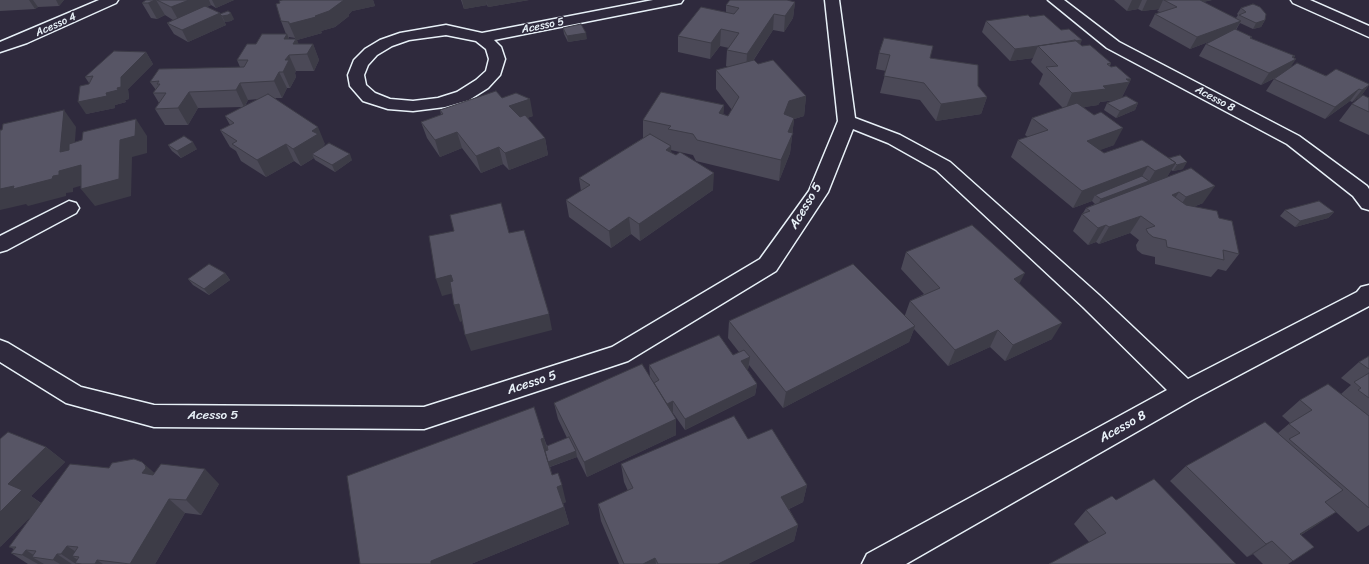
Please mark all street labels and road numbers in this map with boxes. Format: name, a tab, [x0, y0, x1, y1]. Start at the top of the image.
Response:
street label: Acesso 4	[34, 10, 78, 40]
street label: Acesso 5	[521, 15, 565, 37]
street label: Acesso 8	[1193, 83, 1237, 115]
street label: Acesso 5	[786, 180, 826, 232]
street label: Acesso 5	[505, 368, 559, 398]
street label: Acesso 5	[188, 408, 238, 424]
street label: Acesso 8	[1097, 408, 1149, 446]

